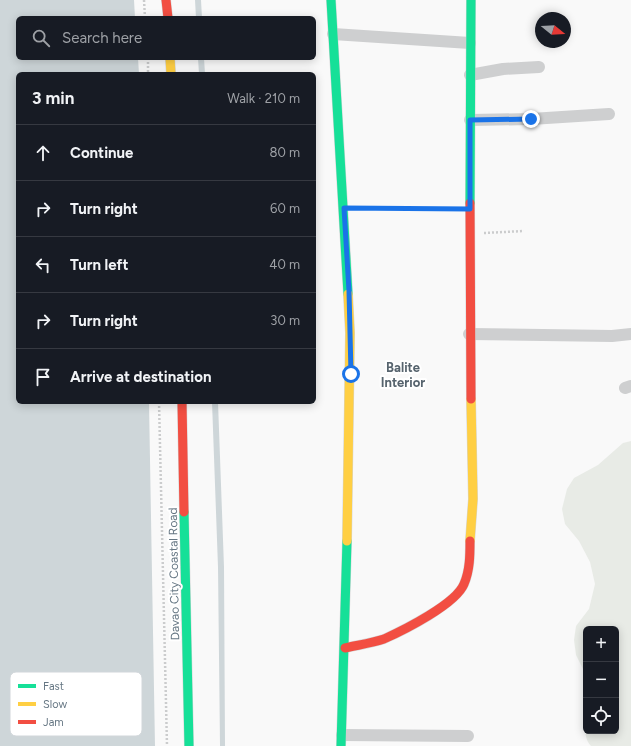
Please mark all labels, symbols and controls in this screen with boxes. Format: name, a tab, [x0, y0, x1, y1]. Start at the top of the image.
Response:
north arrow	[535, 12, 571, 48]
search box	[16, 16, 316, 60]
icon: search	[30, 27, 52, 49]
text: Search here	[62, 29, 142, 47]
text: 3 min	[32, 88, 74, 108]
text: Walk · 210 m	[227, 91, 300, 106]
route end	[522, 110, 540, 128]
icon: ahead	[32, 142, 54, 164]
text: Continue	[70, 144, 133, 162]
text: 80 m	[269, 145, 300, 160]
icon: right	[32, 198, 54, 220]
text: Turn right	[70, 200, 138, 218]
text: 60 m	[270, 201, 300, 216]
icon: left	[32, 254, 54, 276]
text: Turn left	[70, 256, 128, 274]
text: 40 m	[269, 257, 300, 272]
icon: right	[32, 310, 54, 332]
text: Turn right	[70, 312, 138, 330]
text: 30 m	[270, 313, 300, 328]
district label: Balite Interior	[381, 360, 425, 390]
route start	[342, 365, 360, 383]
icon: arrive	[32, 366, 54, 388]
text: Arrive at destination	[70, 368, 211, 386]
street label: Davao City Coastal Road	[166, 507, 182, 641]
map controls	[583, 626, 619, 734]
button: +	[583, 626, 619, 662]
button: −	[583, 662, 619, 698]
legend	[10, 672, 142, 736]
text: Fast	[43, 680, 64, 693]
text: Slow	[43, 698, 67, 711]
button: locate	[583, 698, 619, 734]
text: Jam	[43, 716, 64, 729]

